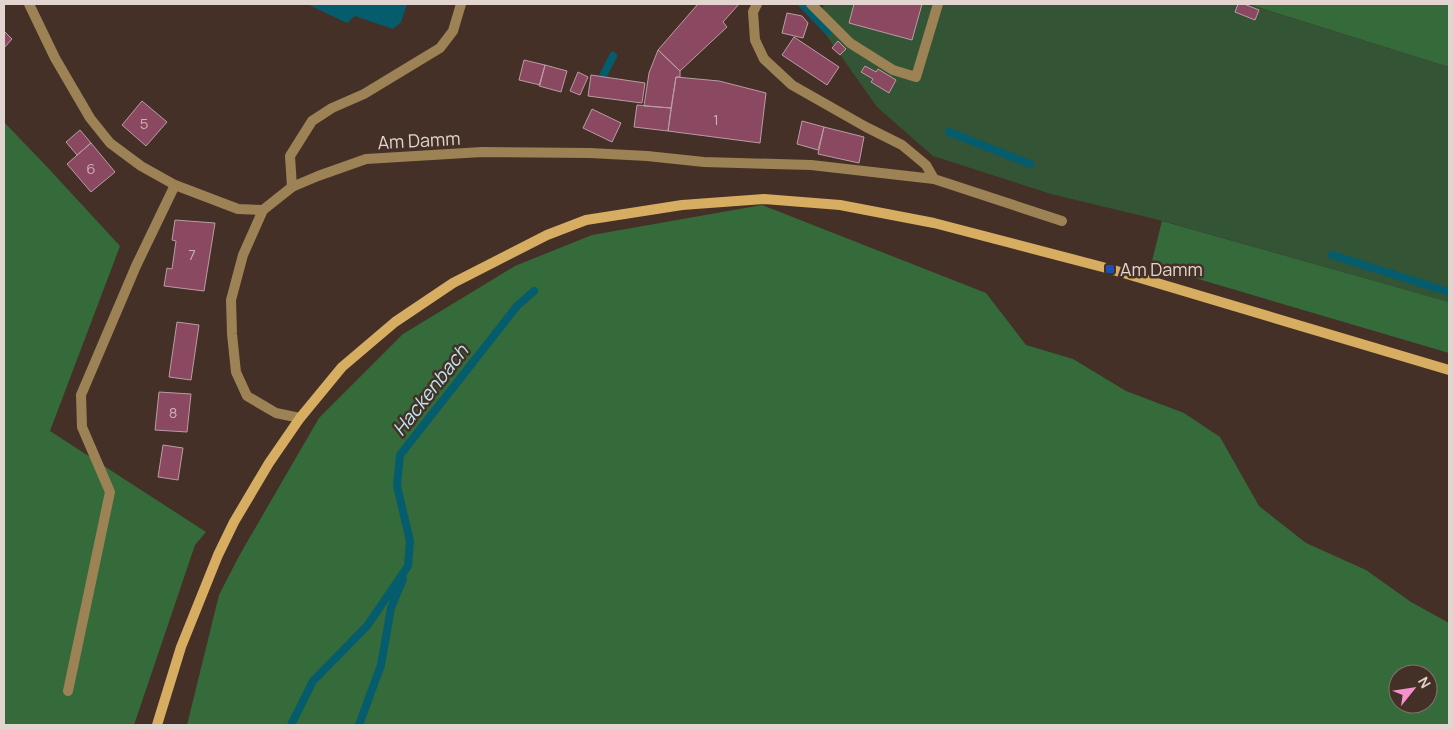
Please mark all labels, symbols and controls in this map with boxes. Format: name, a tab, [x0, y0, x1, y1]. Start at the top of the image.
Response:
house number: 1	[713, 109, 719, 130]
house number: 5	[140, 113, 148, 134]
street label: Am Damm	[377, 126, 461, 154]
house number: 6	[86, 158, 96, 179]
house number: 7	[188, 244, 196, 265]
place label: Am Damm	[1120, 257, 1203, 281]
marker: Am Damm	[1104, 263, 1116, 275]
water label: Hackenbach	[386, 338, 474, 441]
house number: 8	[169, 402, 177, 423]
north arrow	[1388, 664, 1438, 714]
text: N	[1414, 673, 1435, 691]

